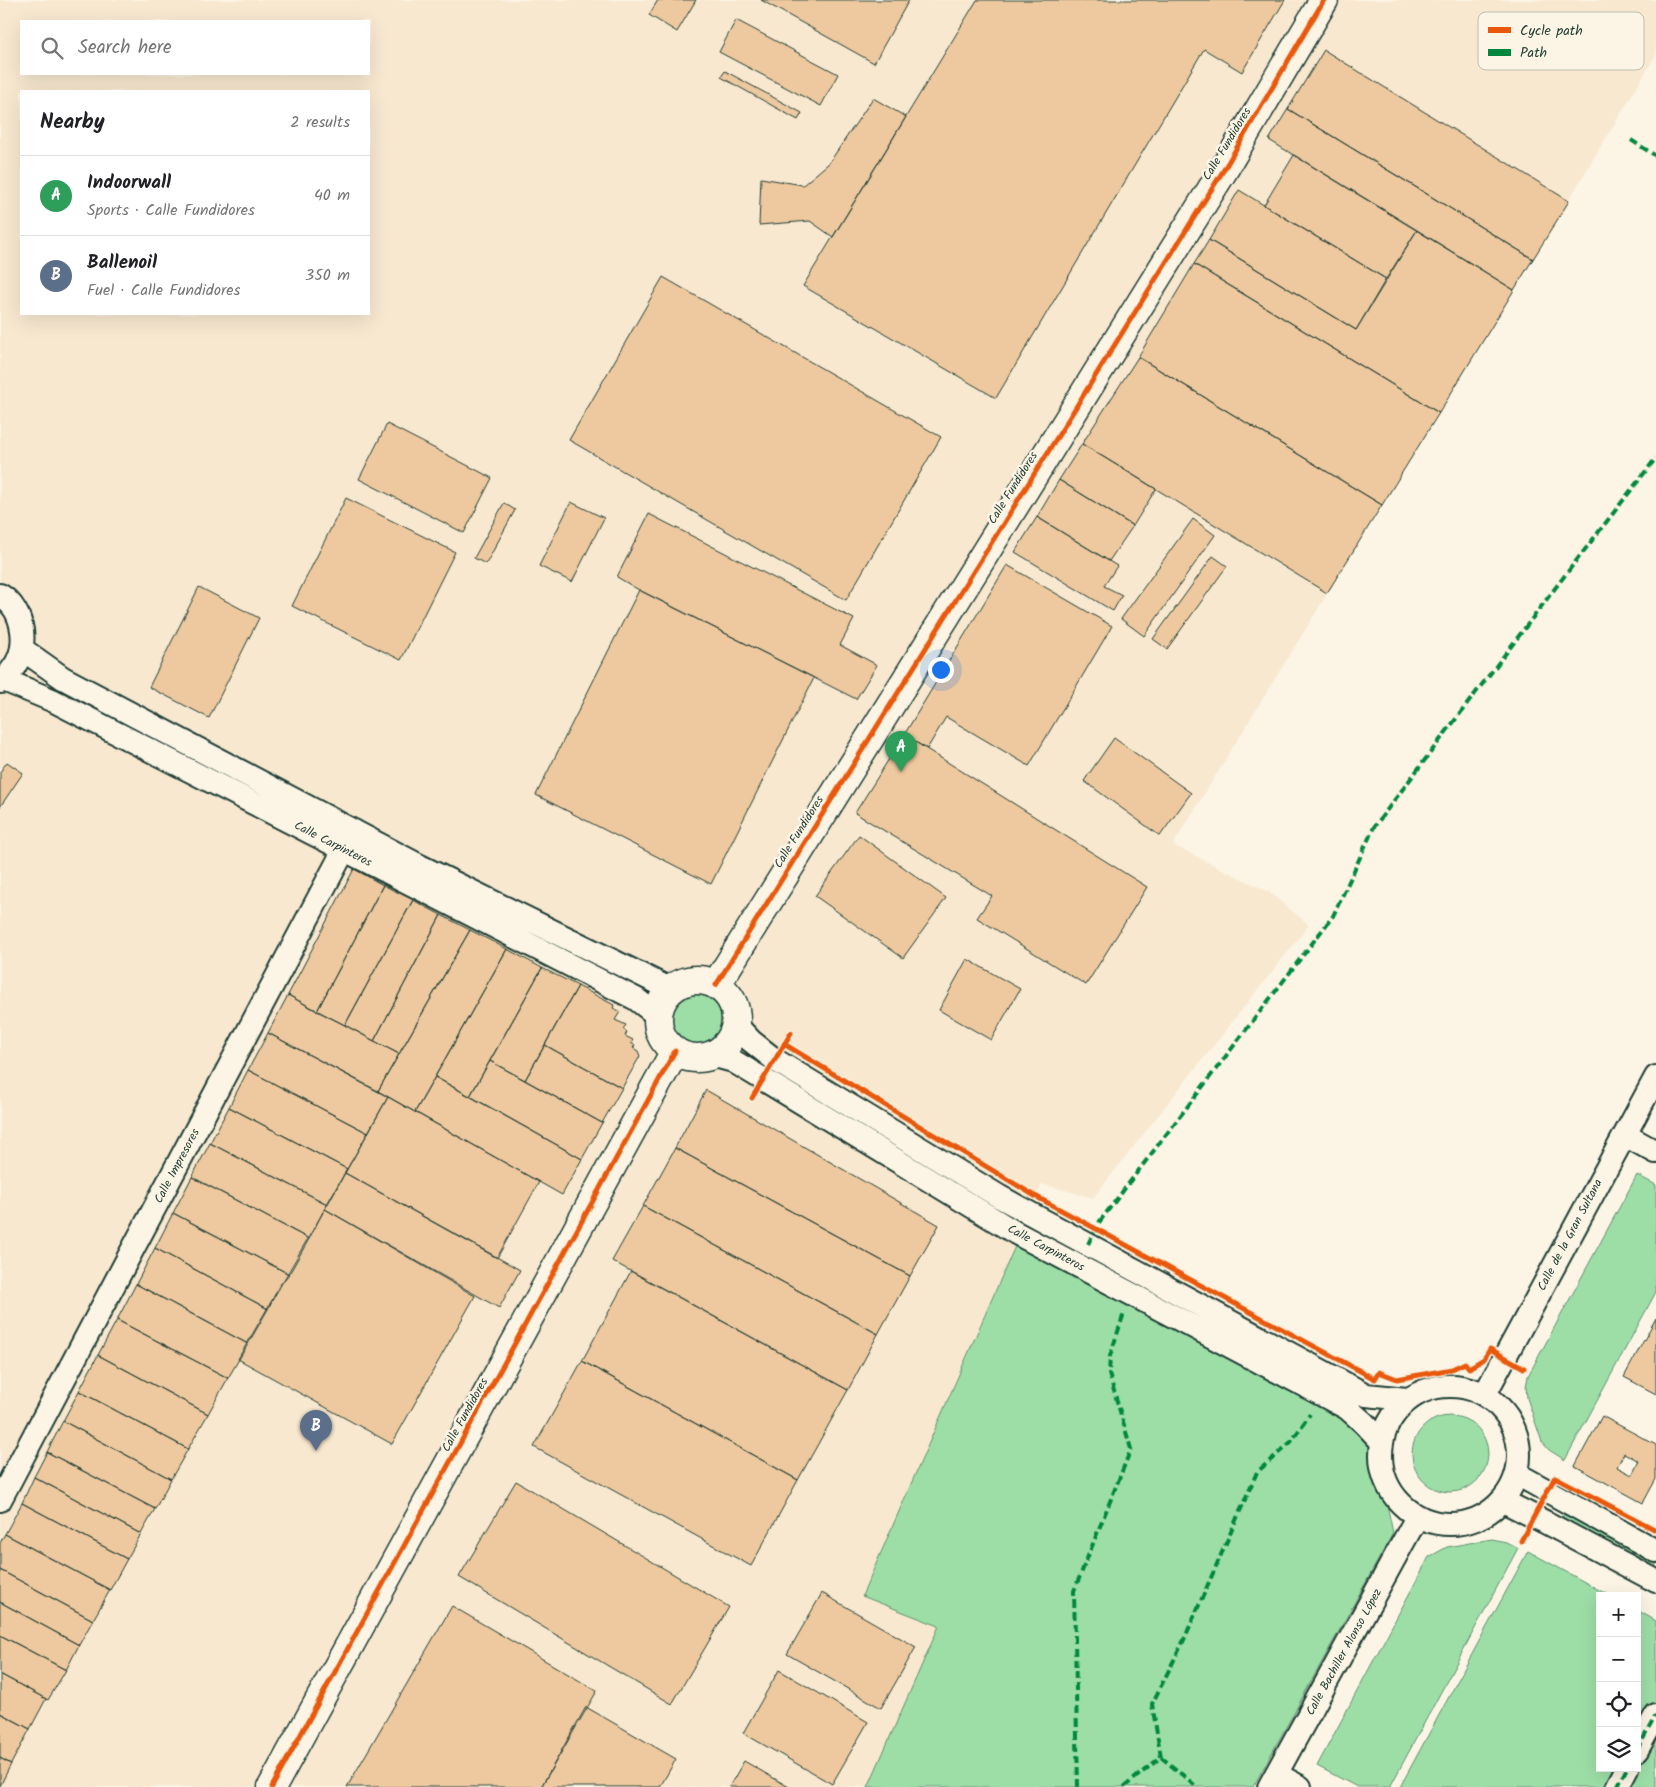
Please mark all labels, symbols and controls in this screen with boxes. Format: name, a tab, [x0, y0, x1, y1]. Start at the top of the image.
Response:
legend	[1478, 12, 1644, 70]
search box	[20, 20, 370, 75]
text: Cycle path	[1520, 20, 1583, 42]
text: Search here	[78, 33, 172, 63]
icon: search	[38, 34, 66, 62]
text: Path	[1520, 42, 1547, 64]
street label: Calle Fundidores	[1198, 104, 1256, 184]
text: Nearby	[40, 106, 105, 139]
text: 2 results	[290, 110, 350, 135]
text: Indoorwall	[87, 168, 171, 198]
text: A	[51, 183, 61, 208]
text: 40 m	[314, 183, 350, 208]
text: Sports · Calle Fundidores	[87, 198, 255, 223]
text: Ballenoil	[87, 248, 157, 278]
text: B	[51, 263, 61, 288]
text: 350 m	[305, 263, 350, 288]
text: Fuel · Calle Fundidores	[87, 278, 240, 303]
street label: Calle Fundidores	[983, 448, 1043, 528]
your location	[928, 657, 954, 683]
pin: A	[885, 731, 917, 772]
street label: Calle Fundidores	[769, 792, 829, 872]
street label: Calle Carpinteros	[291, 816, 375, 872]
street label: Calle Impresores	[149, 1125, 205, 1207]
street label: Calle de la Gran Sultana	[1533, 1175, 1608, 1294]
street label: Calle Carpinteros	[1004, 1220, 1088, 1276]
street label: Calle Fundidores	[437, 1374, 493, 1456]
pin: B	[300, 1410, 332, 1451]
street label: Calle Bachiller Alonso López	[1301, 1585, 1387, 1719]
map controls	[1596, 1592, 1641, 1772]
button: +	[1596, 1592, 1641, 1637]
button: −	[1596, 1637, 1641, 1682]
button: locate	[1596, 1682, 1641, 1727]
button: layers	[1596, 1727, 1641, 1772]

